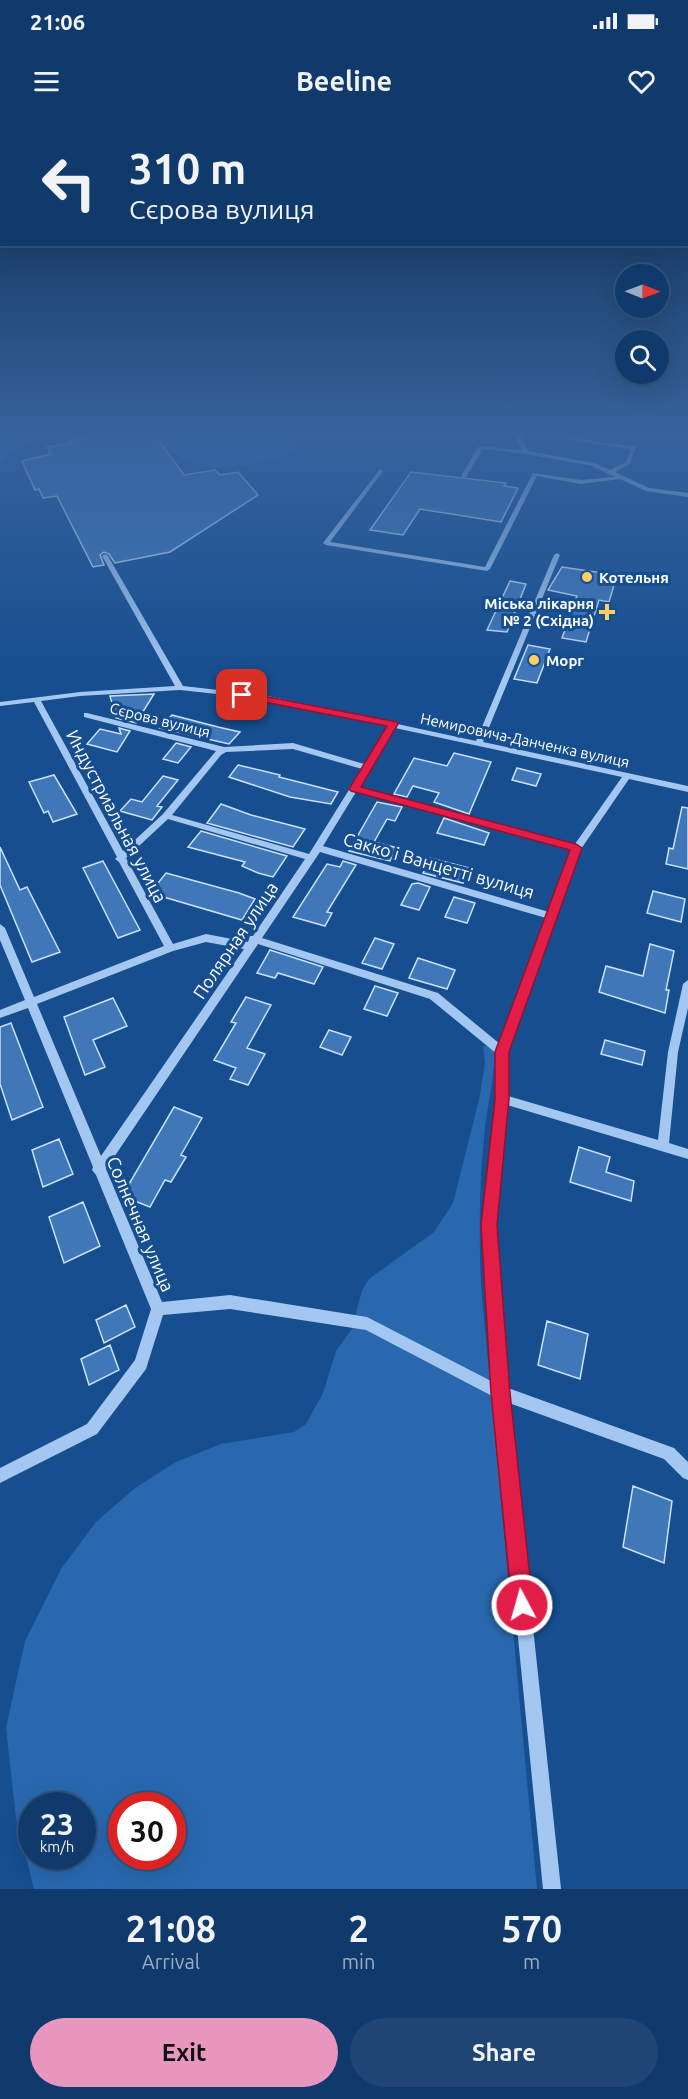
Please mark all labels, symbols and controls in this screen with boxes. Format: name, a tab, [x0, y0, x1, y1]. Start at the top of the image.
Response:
text: 21:06	[30, 9, 85, 34]
icon: menu	[30, 65, 63, 98]
icon: heart	[625, 65, 658, 98]
text: Beeline	[296, 66, 392, 96]
icon: left	[30, 144, 108, 222]
text: 310 m	[129, 145, 246, 192]
text: Сєрова вулиця	[129, 194, 315, 224]
north arrow	[615, 264, 669, 318]
map controls	[615, 264, 669, 384]
button: search	[615, 330, 669, 384]
place label: Котельня	[599, 569, 669, 586]
marker: Котельня	[580, 570, 594, 584]
place label: Міська лікарня № 2 (Східна)	[484, 595, 594, 629]
marker: Міська лікарня № 2 (Східна)	[598, 603, 616, 621]
place label: Морг	[546, 652, 584, 669]
marker: Морг	[527, 653, 541, 667]
pin	[216, 669, 267, 720]
icon: arrive	[225, 678, 258, 711]
street label: Сєрова вулиця	[108, 699, 212, 741]
street label: Немировича-Данченка вулиця	[419, 710, 631, 770]
street label: Индустриальная улица	[63, 726, 171, 906]
street label: Сакко і Ванцетті вулиця	[341, 828, 537, 902]
street label: Полярная улица	[189, 878, 281, 1002]
street label: Солнечная улица	[104, 1153, 178, 1295]
position arrow	[490, 1573, 554, 1637]
speed limit sign: 30	[108, 1792, 186, 1870]
text: 23	[40, 1807, 74, 1841]
text: km/h	[40, 1838, 74, 1855]
text: 21:08	[126, 1908, 216, 1949]
text: 2	[348, 1908, 369, 1949]
text: 570	[501, 1908, 562, 1949]
text: Arrival	[142, 1950, 200, 1973]
text: min	[342, 1950, 375, 1973]
text: m	[523, 1950, 540, 1973]
button: Exit	[30, 2018, 338, 2087]
button: Share	[350, 2018, 658, 2087]

